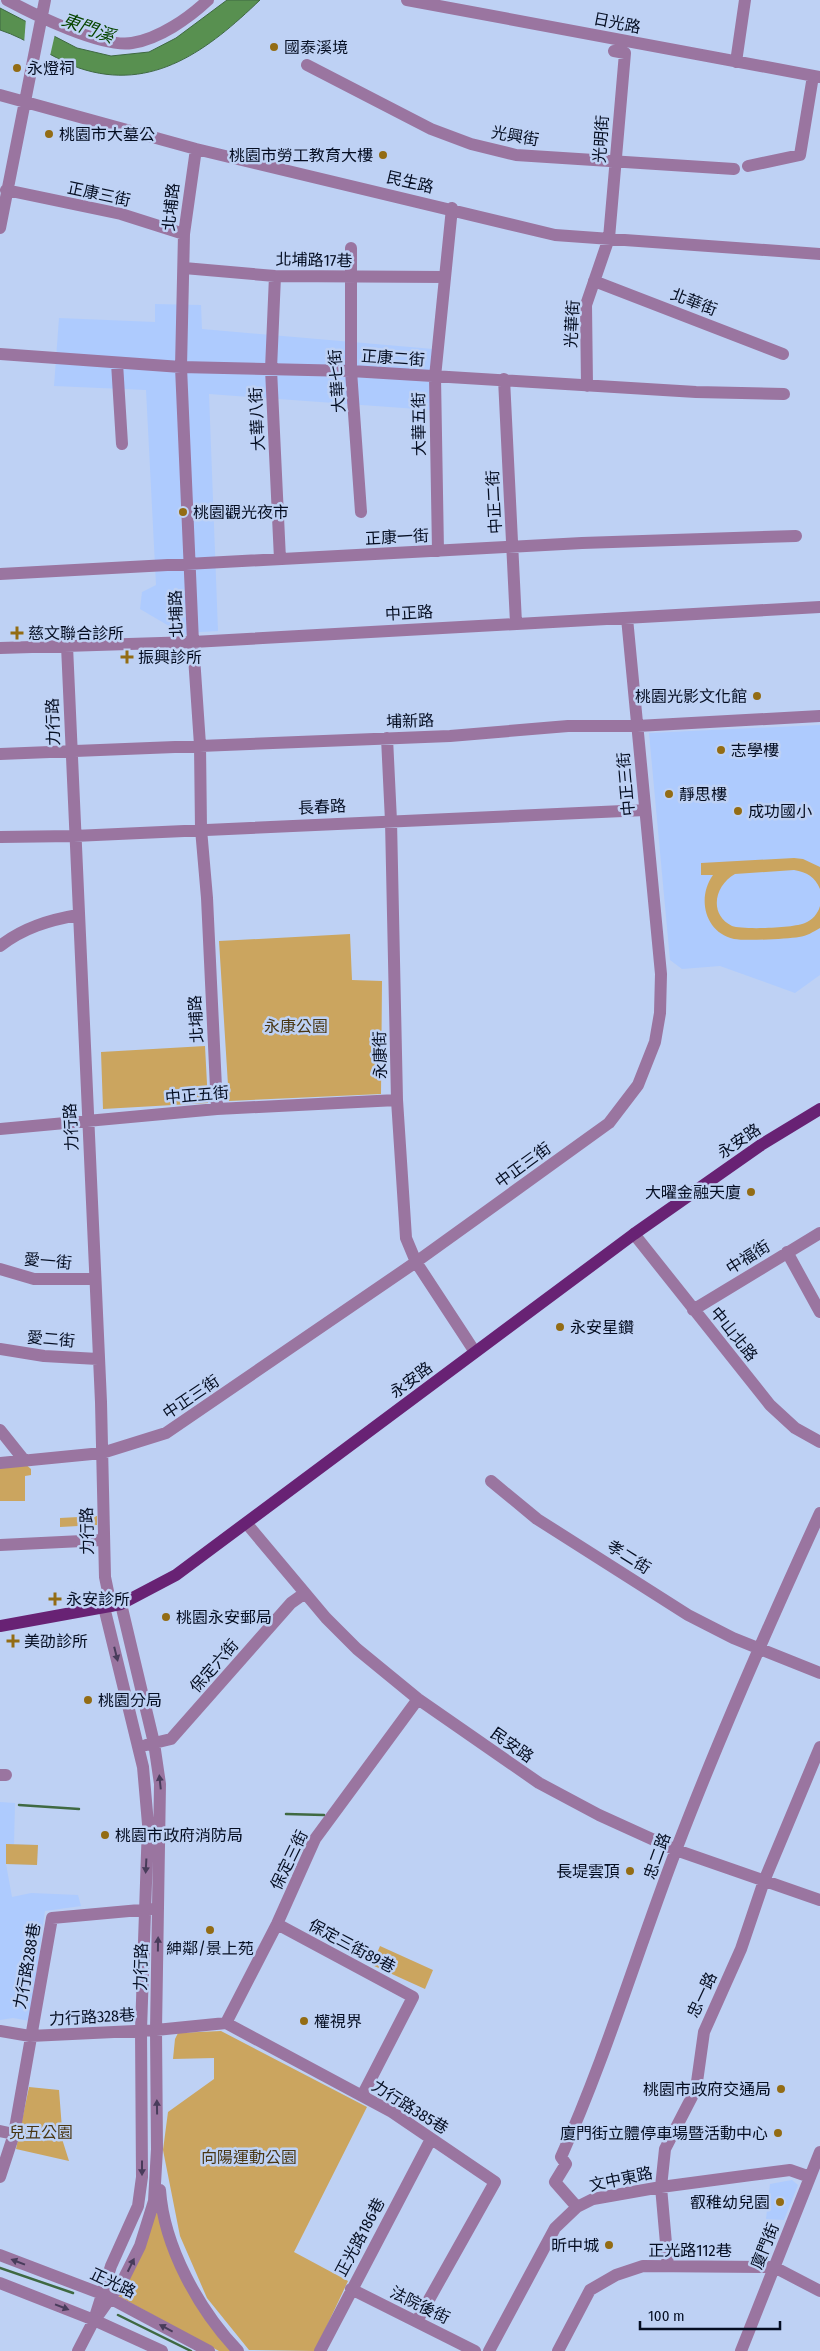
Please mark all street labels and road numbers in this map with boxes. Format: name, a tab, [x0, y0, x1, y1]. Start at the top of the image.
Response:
street label: 日光路	[592, 9, 642, 37]
street label: 光明街	[590, 114, 612, 164]
street label: 光興街	[490, 122, 540, 150]
street label: 民生路	[384, 167, 436, 197]
street label: 正康三街	[66, 178, 132, 210]
street label: 北埔路	[159, 182, 183, 232]
street label: 北埔路17巷	[275, 250, 353, 270]
street label: 北華街	[668, 285, 720, 319]
street label: 光華街	[561, 300, 583, 348]
street label: 正康二街	[360, 346, 426, 370]
street label: 大華七街	[325, 348, 349, 414]
street label: 大華八街	[246, 387, 268, 451]
street label: 大華五街	[409, 392, 429, 456]
street label: 中正二街	[483, 470, 505, 534]
street label: 正康一街	[365, 526, 429, 548]
street label: 北埔路	[166, 590, 186, 638]
street label: 中正路	[385, 602, 433, 624]
street label: 力行路	[43, 698, 63, 746]
street label: 埔新路	[386, 711, 434, 731]
street label: 中正三街	[614, 751, 638, 817]
street label: 長春路	[298, 796, 346, 818]
street label: 北埔路	[185, 995, 207, 1043]
street label: 永康街	[370, 1031, 390, 1079]
street label: 中正五街	[164, 1083, 230, 1107]
street label: 力行路	[60, 1103, 82, 1151]
street label: 永安路	[714, 1120, 764, 1162]
street label: 中正三街	[492, 1139, 554, 1191]
street label: 中福街	[723, 1236, 773, 1278]
street label: 愛一街	[23, 1249, 73, 1273]
street label: 中山北路	[706, 1303, 762, 1365]
street label: 愛二街	[26, 1327, 76, 1351]
street label: 永安路	[386, 1358, 436, 1402]
street label: 中正三街	[159, 1371, 223, 1423]
street label: 力行路	[77, 1507, 97, 1555]
street label: 孝二街	[604, 1536, 654, 1578]
street label: 保定六街	[186, 1636, 242, 1696]
street label: 民安路	[487, 1723, 537, 1767]
street label: 保定三街	[266, 1827, 312, 1893]
street label: 忠二路	[640, 1830, 674, 1882]
street label: 保定三街89巷	[305, 1915, 399, 1977]
street label: 力行路288巷	[10, 1921, 44, 2011]
street label: 力行路	[131, 1943, 151, 1991]
street label: 忠一路	[683, 1969, 721, 2021]
street label: 力行路328巷	[48, 2005, 136, 2029]
street label: 力行路385巷	[368, 2076, 452, 2138]
street label: 文中東路	[588, 2163, 654, 2195]
street label: 正光路186巷	[331, 2194, 389, 2280]
street label: 廈門街	[747, 2220, 783, 2272]
street label: 正光路112巷	[648, 2241, 732, 2260]
street label: 正光路	[87, 2264, 139, 2302]
street label: 法院後街	[387, 2282, 453, 2328]

